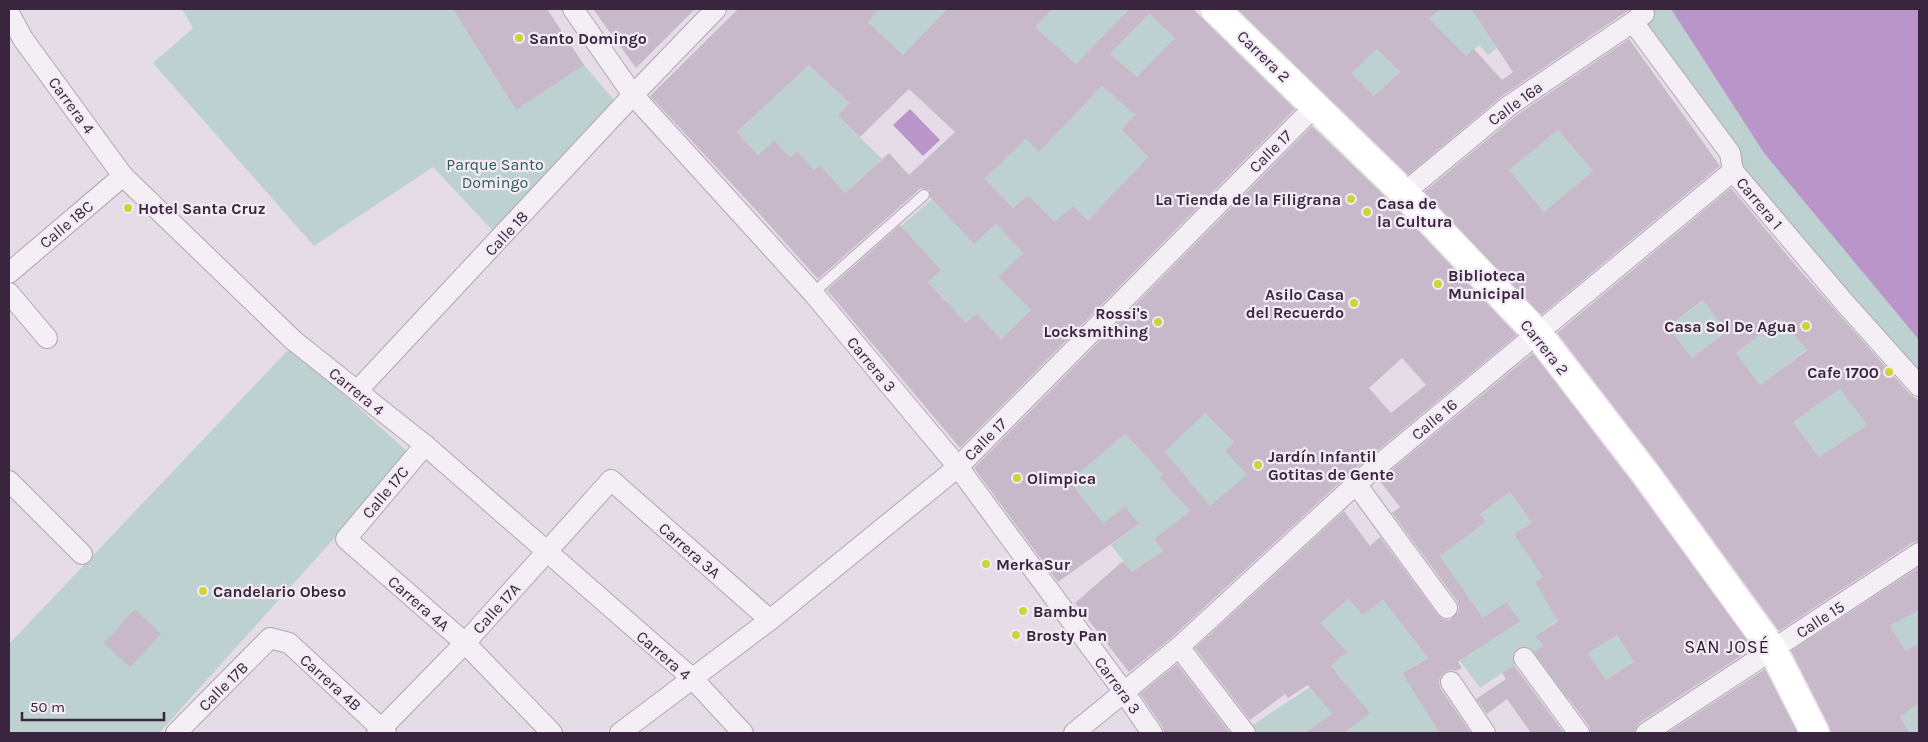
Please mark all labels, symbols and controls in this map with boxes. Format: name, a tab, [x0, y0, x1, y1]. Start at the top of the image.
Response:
street label: Carrera 2	[1233, 27, 1294, 86]
place label: Santo Domingo	[529, 29, 647, 48]
marker: Santo Domingo	[513, 32, 525, 44]
street label: Carrera 4	[45, 73, 99, 138]
street label: Calle 16a	[1484, 77, 1546, 130]
street label: Calle 17	[1245, 126, 1296, 177]
park label: Parque Santo Domingo	[446, 155, 544, 192]
street label: Carrera 1	[1732, 173, 1787, 233]
place label: La Tienda de la Filigrana	[1155, 190, 1341, 209]
marker: La Tienda de la Filigrana	[1345, 193, 1357, 205]
place label: Casa de la Cultura	[1377, 194, 1452, 231]
street label: Calle 18C	[35, 196, 97, 252]
place label: Hotel Santa Cruz	[138, 199, 266, 218]
marker: Hotel Santa Cruz	[122, 202, 134, 214]
marker: Casa de la Cultura	[1361, 206, 1373, 218]
street label: Calle 18	[481, 207, 532, 260]
place label: Biblioteca Municipal	[1448, 266, 1525, 303]
marker: Biblioteca Municipal	[1432, 278, 1444, 290]
place label: Asilo Casa del Recuerdo	[1246, 285, 1344, 322]
marker: Asilo Casa del Recuerdo	[1348, 297, 1360, 309]
place label: Rossi's Locksmithing	[1043, 304, 1148, 341]
marker: Rossi's Locksmithing	[1152, 316, 1164, 328]
street label: Carrera 2	[1516, 316, 1573, 379]
place label: Casa Sol De Agua	[1664, 317, 1796, 336]
marker: Casa Sol De Agua	[1800, 320, 1812, 332]
street label: Carrera 3	[843, 333, 900, 396]
street label: Carrera 4	[325, 363, 388, 419]
place label: Cafe 1700	[1807, 363, 1879, 382]
marker: Cafe 1700	[1883, 366, 1895, 378]
street label: Calle 16	[1408, 395, 1461, 444]
street label: Calle 17	[960, 414, 1011, 465]
place label: Jardín Infantil Gotitas de Gente	[1268, 447, 1394, 484]
marker: Jardín Infantil Gotitas de Gente	[1252, 459, 1264, 471]
street label: Calle 17C	[358, 462, 413, 522]
place label: Olimpica	[1027, 469, 1096, 488]
marker: Olimpica	[1011, 472, 1023, 484]
street label: Carrera 3A	[655, 518, 724, 582]
place label: MerkaSur	[996, 555, 1071, 574]
marker: MerkaSur	[980, 558, 992, 570]
street label: Carrera 4A	[384, 572, 453, 635]
street label: Calle 17A	[469, 579, 524, 638]
place label: Candelario Obeso	[213, 582, 346, 601]
marker: Candelario Obeso	[197, 585, 209, 597]
street label: Calle 15	[1792, 597, 1848, 642]
place label: Bambu	[1033, 602, 1088, 621]
marker: Bambu	[1017, 605, 1029, 617]
place label: Brosty Pan	[1026, 626, 1107, 645]
street label: Carrera 4	[633, 627, 695, 684]
marker: Brosty Pan	[1010, 629, 1022, 641]
district label: SAN JOSÉ	[1684, 635, 1770, 658]
street label: Carrera 4B	[296, 650, 365, 715]
street label: Carrera 3	[1090, 653, 1145, 718]
street label: Calle 17B	[195, 658, 252, 715]
scale bar	[22, 690, 165, 722]
text: 50 m	[30, 698, 65, 716]

